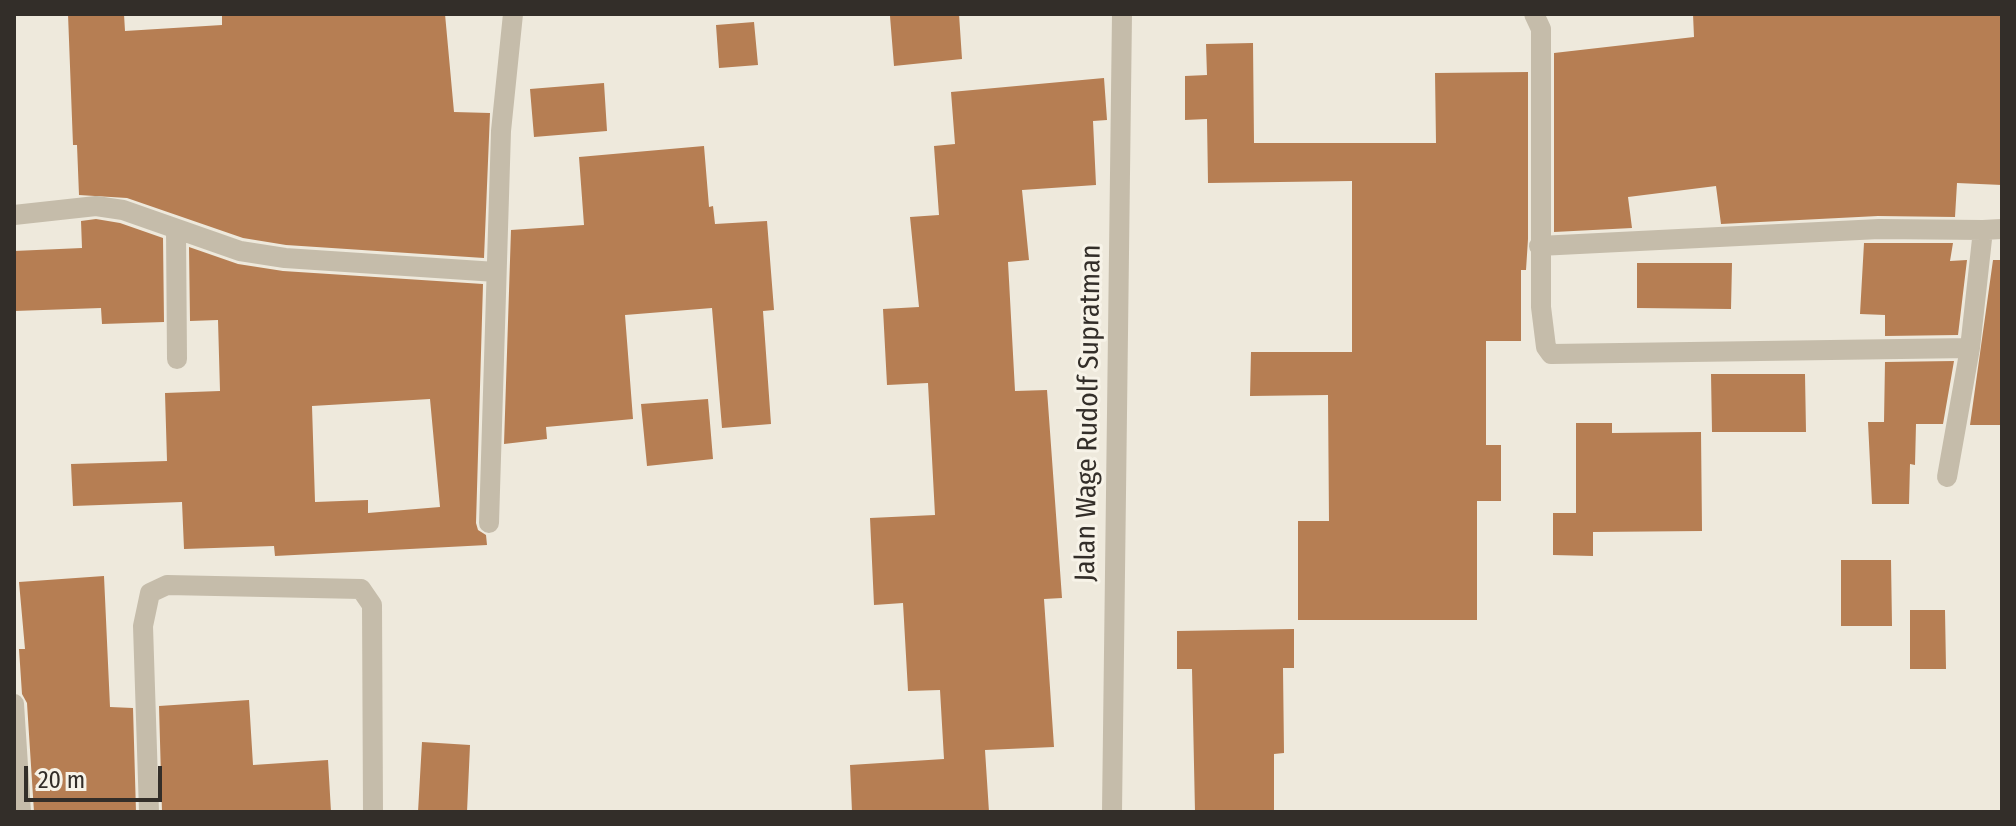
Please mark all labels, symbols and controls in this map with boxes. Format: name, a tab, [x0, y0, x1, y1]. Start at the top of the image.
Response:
street label: Jalan Wage Rudolf Supratman	[1069, 244, 1109, 582]
scale bar	[28, 750, 166, 800]
text: 20 m	[38, 766, 85, 794]

